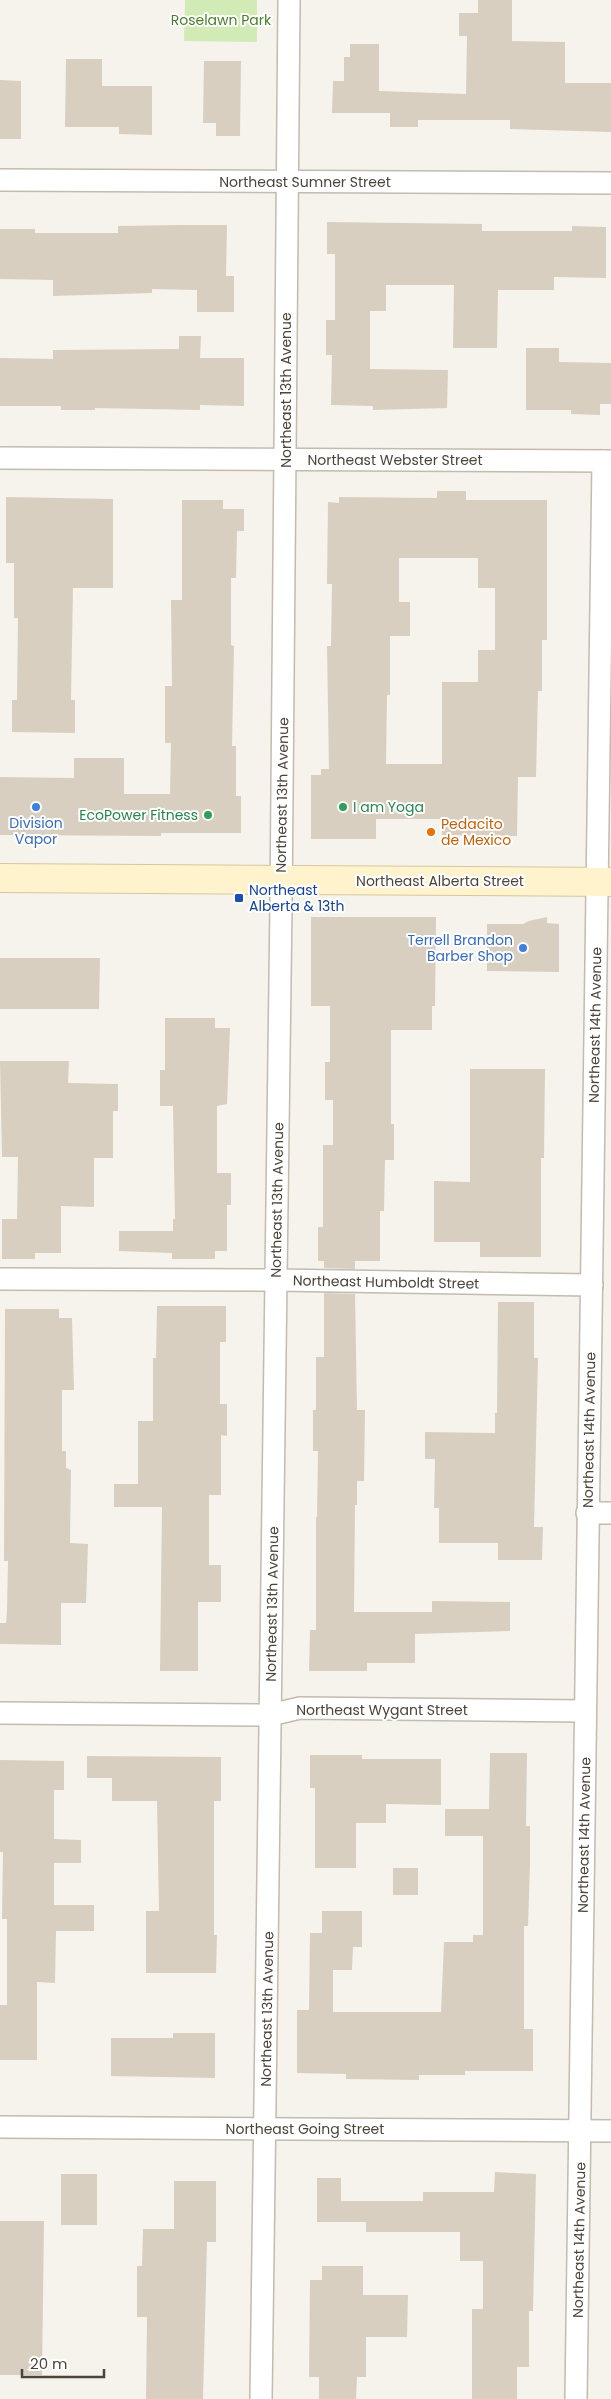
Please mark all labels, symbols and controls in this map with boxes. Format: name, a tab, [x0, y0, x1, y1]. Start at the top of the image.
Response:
park label: Roselawn Park	[171, 10, 272, 30]
street label: Northeast Sumner Street	[219, 172, 391, 192]
street label: Northeast 13th Avenue	[276, 312, 296, 468]
street label: Northeast Webster Street	[307, 450, 483, 470]
street label: Northeast 13th Avenue	[271, 717, 293, 873]
place label: I am Yoga	[353, 797, 424, 817]
marker: Division Vapor	[30, 801, 42, 813]
marker: I am Yoga	[337, 801, 349, 813]
place label: EcoPower Fitness	[79, 805, 198, 825]
marker: EcoPower Fitness	[202, 809, 214, 821]
place label: Division Vapor	[9, 813, 63, 849]
place label: Pedacito de Mexico	[441, 814, 511, 850]
marker: Pedacito de Mexico	[425, 826, 437, 838]
street label: Northeast Alberta Street	[356, 871, 524, 891]
place label: Northeast Alberta & 13th	[249, 880, 344, 916]
marker: Northeast Alberta & 13th	[233, 892, 245, 904]
place label: Terrell Brandon Barber Shop	[407, 930, 513, 966]
marker: Terrell Brandon Barber Shop	[517, 942, 529, 954]
street label: Northeast 14th Avenue	[584, 947, 606, 1103]
street label: Northeast 13th Avenue	[266, 1122, 288, 1278]
street label: Northeast Humboldt Street	[293, 1270, 479, 1294]
street label: Northeast 14th Avenue	[578, 1352, 600, 1508]
street label: Northeast 13th Avenue	[261, 1526, 283, 1682]
street label: Northeast Wygant Street	[296, 1700, 468, 1720]
street label: Northeast 14th Avenue	[573, 1757, 595, 1913]
street label: Northeast 13th Avenue	[256, 1931, 278, 2087]
street label: Northeast Going Street	[226, 2119, 384, 2139]
street label: Northeast 14th Avenue	[568, 2162, 590, 2318]
scale bar	[22, 2346, 105, 2378]
text: 20 m	[30, 2353, 68, 2374]

